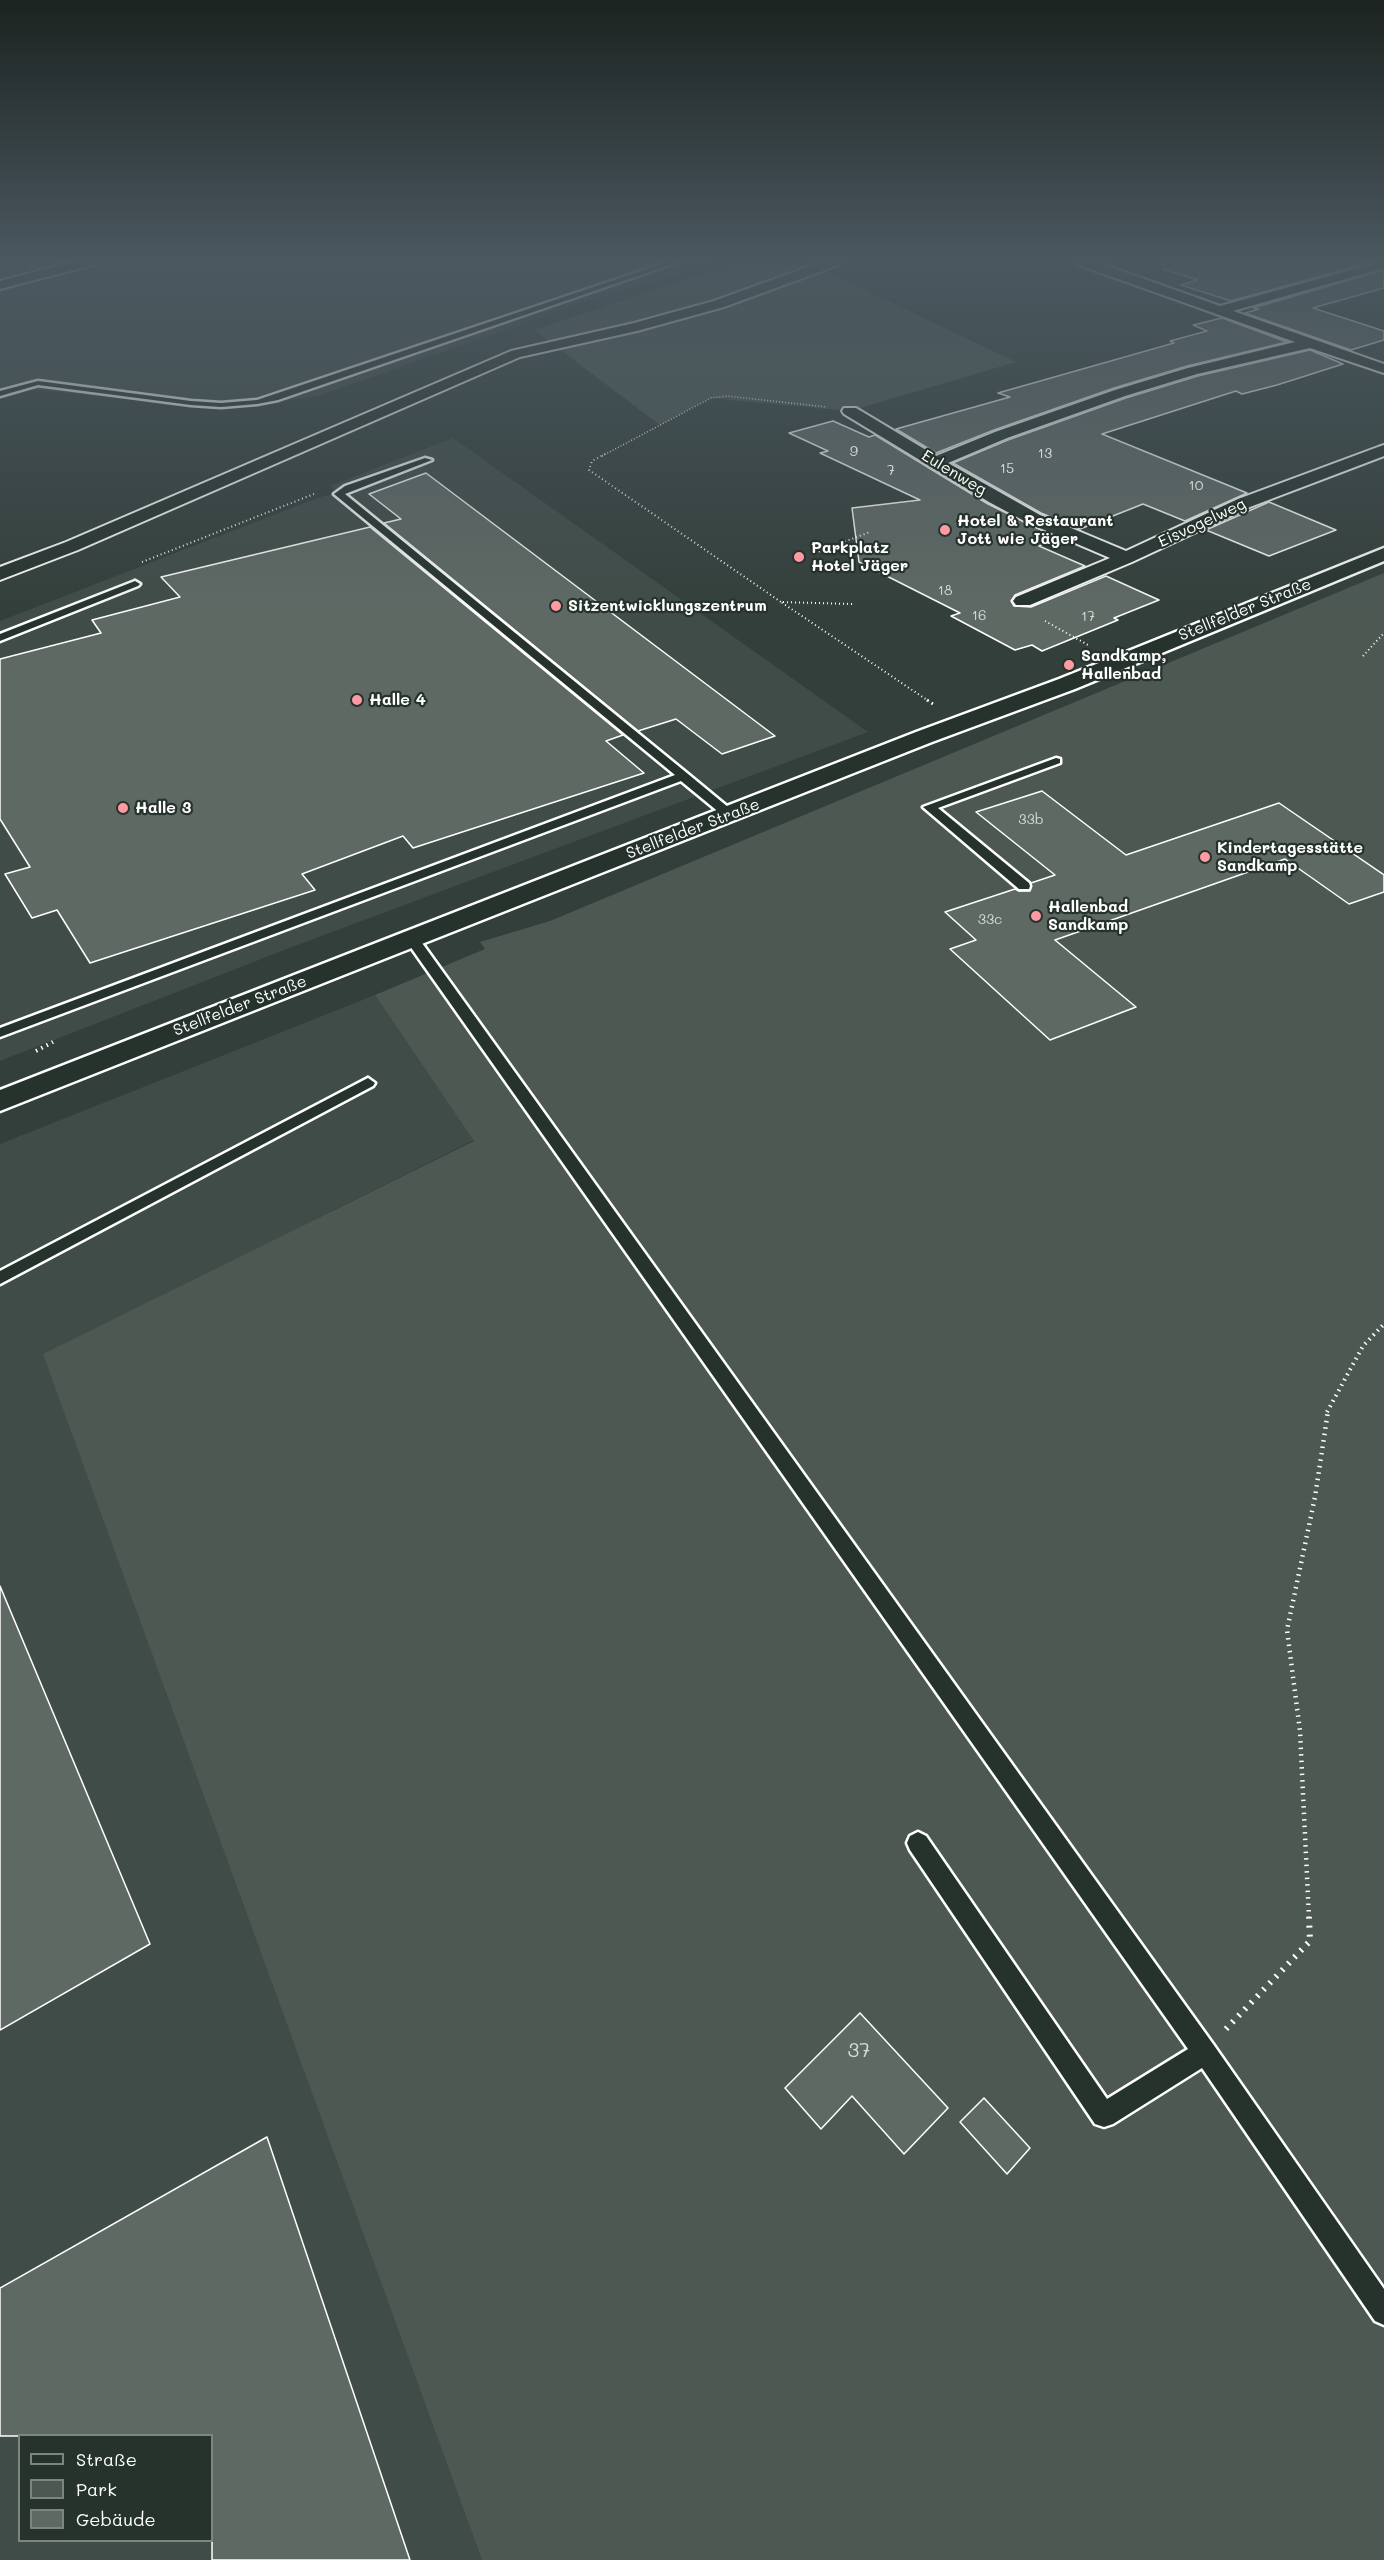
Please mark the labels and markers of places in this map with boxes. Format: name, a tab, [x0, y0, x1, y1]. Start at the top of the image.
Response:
place label: Hotel & Restaurant Jott wie Jäger	[957, 511, 1113, 549]
marker: Hotel & Restaurant Jott wie Jäger	[938, 523, 952, 537]
place label: Parkplatz Hotel Jäger	[811, 538, 908, 576]
marker: Parkplatz Hotel Jäger	[792, 550, 806, 564]
place label: Sitzentwicklungszentrum	[568, 596, 767, 616]
marker: Sitzentwicklungszentrum	[549, 599, 563, 613]
place label: Sandkamp, Hallenbad	[1081, 646, 1166, 684]
marker: Sandkamp, Hallenbad	[1062, 658, 1076, 672]
place label: Halle 4	[369, 690, 426, 710]
marker: Halle 4	[350, 693, 364, 707]
place label: Halle 3	[135, 798, 191, 818]
marker: Halle 3	[116, 801, 130, 815]
place label: Kindertagesstätte Sandkamp	[1217, 838, 1363, 876]
marker: Kindertagesstätte Sandkamp	[1198, 850, 1212, 864]
place label: Hallenbad Sandkamp	[1048, 897, 1128, 935]
marker: Hallenbad Sandkamp	[1029, 909, 1043, 923]

